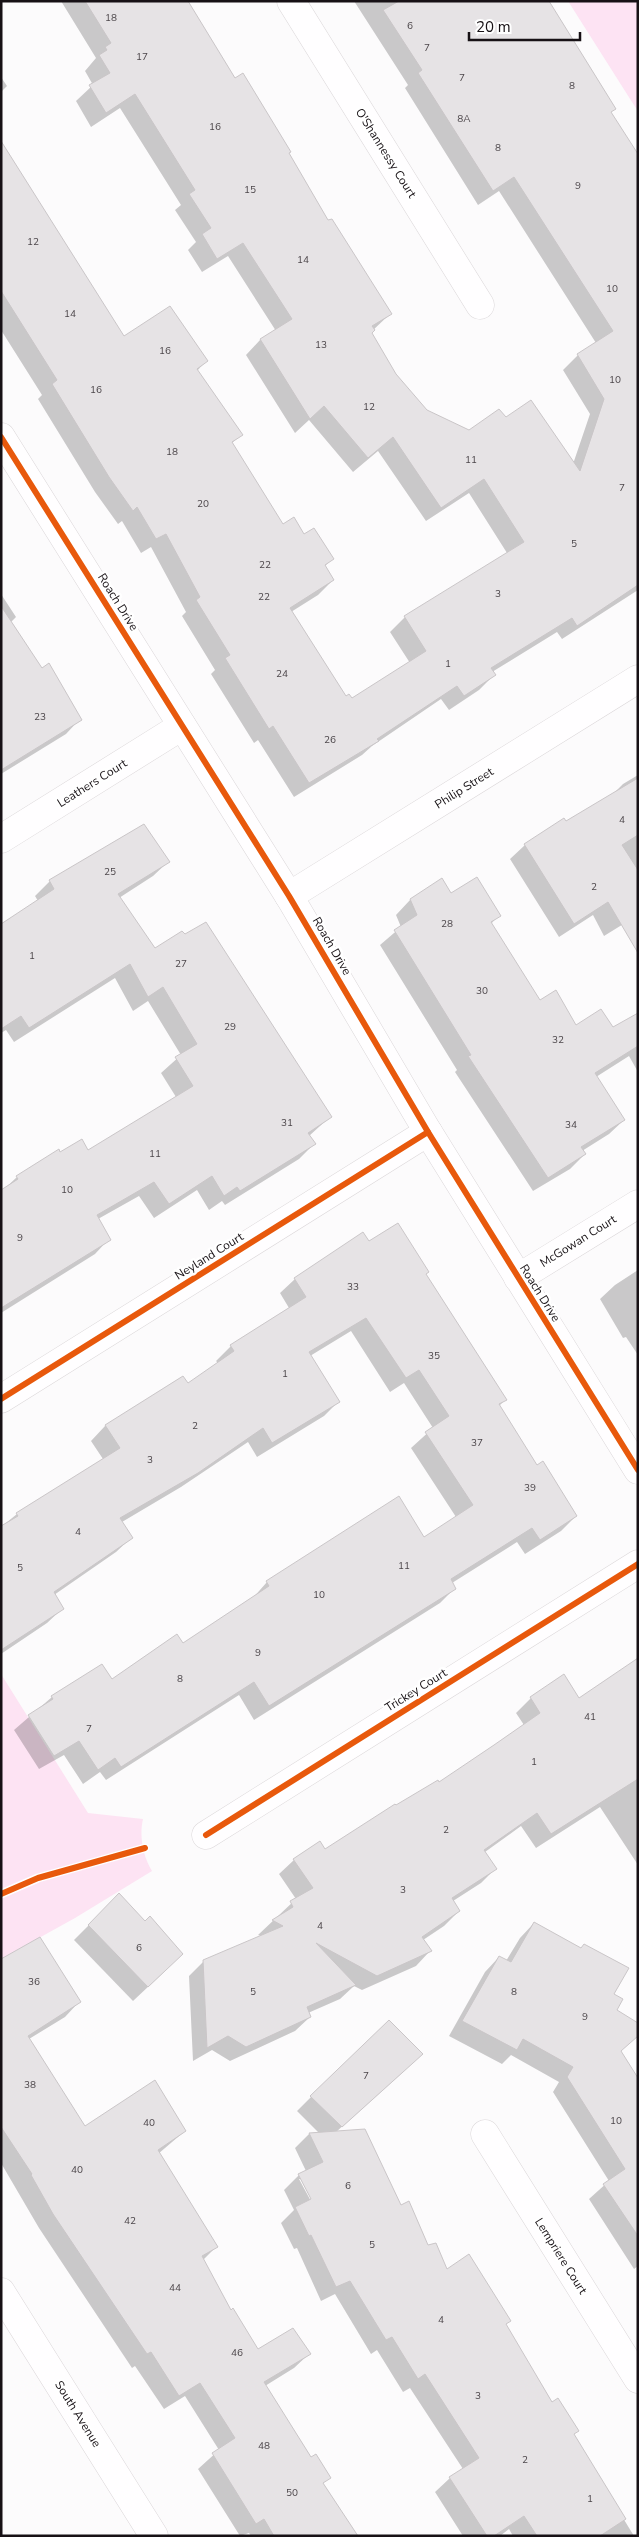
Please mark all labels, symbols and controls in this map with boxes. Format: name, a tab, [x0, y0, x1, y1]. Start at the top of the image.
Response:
scale bar	[469, 10, 580, 42]
house number: 18	[105, 11, 117, 25]
text: 20 m	[476, 17, 511, 37]
house number: 6	[407, 19, 413, 33]
house number: 7	[424, 41, 430, 55]
house number: 17	[136, 50, 148, 64]
house number: 7	[459, 71, 465, 85]
house number: 8	[569, 79, 575, 93]
street label: O'Shannessy Court	[352, 105, 420, 202]
house number: 8A	[457, 112, 471, 126]
house number: 16	[209, 120, 221, 134]
house number: 8	[495, 141, 501, 155]
house number: 9	[575, 179, 581, 193]
house number: 15	[244, 183, 256, 197]
house number: 12	[27, 235, 39, 249]
house number: 14	[297, 253, 309, 267]
house number: 10	[606, 282, 618, 296]
house number: 14	[64, 307, 76, 321]
house number: 13	[315, 338, 327, 352]
house number: 16	[159, 344, 171, 358]
house number: 10	[609, 373, 621, 387]
house number: 16	[90, 383, 102, 397]
house number: 12	[363, 400, 375, 414]
house number: 18	[166, 445, 178, 459]
house number: 11	[465, 453, 477, 467]
house number: 7	[619, 481, 625, 495]
house number: 20	[197, 497, 209, 511]
house number: 5	[571, 537, 577, 551]
house number: 22	[259, 558, 271, 572]
street label: Roach Drive	[94, 570, 142, 634]
house number: 3	[495, 587, 501, 601]
house number: 22	[258, 590, 270, 604]
house number: 1	[445, 657, 451, 671]
house number: 24	[276, 667, 288, 681]
house number: 23	[34, 710, 46, 724]
house number: 26	[324, 733, 336, 747]
street label: Leathers Court	[54, 755, 131, 811]
street label: Philip Street	[432, 763, 497, 812]
house number: 4	[619, 813, 625, 827]
house number: 25	[104, 865, 116, 879]
house number: 2	[591, 880, 597, 894]
street label: Roach Drive	[309, 914, 355, 978]
house number: 28	[441, 917, 453, 931]
house number: 1	[29, 949, 35, 963]
house number: 27	[175, 957, 187, 971]
house number: 30	[476, 984, 488, 998]
house number: 29	[224, 1020, 236, 1034]
house number: 32	[552, 1033, 564, 1047]
house number: 31	[281, 1116, 293, 1130]
house number: 34	[565, 1118, 577, 1132]
house number: 11	[149, 1147, 161, 1161]
house number: 10	[61, 1183, 73, 1197]
street label: McGowan Court	[537, 1211, 620, 1271]
street label: Neyland Court	[172, 1228, 247, 1283]
house number: 9	[17, 1231, 23, 1245]
street label: Roach Drive	[516, 1261, 564, 1325]
house number: 33	[347, 1280, 359, 1294]
house number: 35	[428, 1349, 440, 1363]
house number: 1	[282, 1367, 288, 1381]
house number: 2	[192, 1419, 198, 1433]
house number: 37	[471, 1436, 483, 1450]
house number: 3	[147, 1453, 153, 1467]
house number: 39	[524, 1481, 536, 1495]
house number: 4	[75, 1525, 81, 1539]
house number: 11	[398, 1559, 410, 1573]
house number: 5	[17, 1561, 23, 1575]
house number: 10	[313, 1588, 325, 1602]
house number: 9	[255, 1646, 261, 1660]
street label: Trickey Court	[382, 1664, 451, 1715]
house number: 8	[177, 1672, 183, 1686]
house number: 41	[584, 1710, 596, 1724]
house number: 7	[86, 1722, 92, 1736]
house number: 1	[531, 1755, 537, 1769]
house number: 2	[443, 1823, 449, 1837]
house number: 3	[400, 1883, 406, 1897]
house number: 4	[317, 1919, 323, 1933]
house number: 6	[136, 1941, 142, 1955]
house number: 36	[28, 1975, 40, 1989]
house number: 5	[250, 1985, 256, 1999]
house number: 8	[511, 1985, 517, 1999]
house number: 9	[582, 2010, 588, 2024]
house number: 7	[363, 2069, 369, 2083]
house number: 38	[24, 2078, 36, 2092]
house number: 10	[610, 2114, 622, 2128]
house number: 40	[143, 2116, 155, 2130]
house number: 40	[71, 2163, 83, 2177]
house number: 6	[345, 2179, 351, 2193]
house number: 42	[124, 2214, 136, 2228]
street label: Lempriere Court	[531, 2215, 591, 2298]
house number: 5	[369, 2238, 375, 2252]
house number: 44	[169, 2281, 181, 2295]
house number: 4	[438, 2313, 444, 2327]
house number: 46	[231, 2346, 243, 2360]
street label: South Avenue	[51, 2378, 105, 2450]
house number: 3	[475, 2389, 481, 2403]
house number: 48	[258, 2439, 270, 2453]
house number: 2	[522, 2453, 528, 2467]
house number: 50	[286, 2486, 298, 2500]
house number: 1	[587, 2492, 593, 2506]

